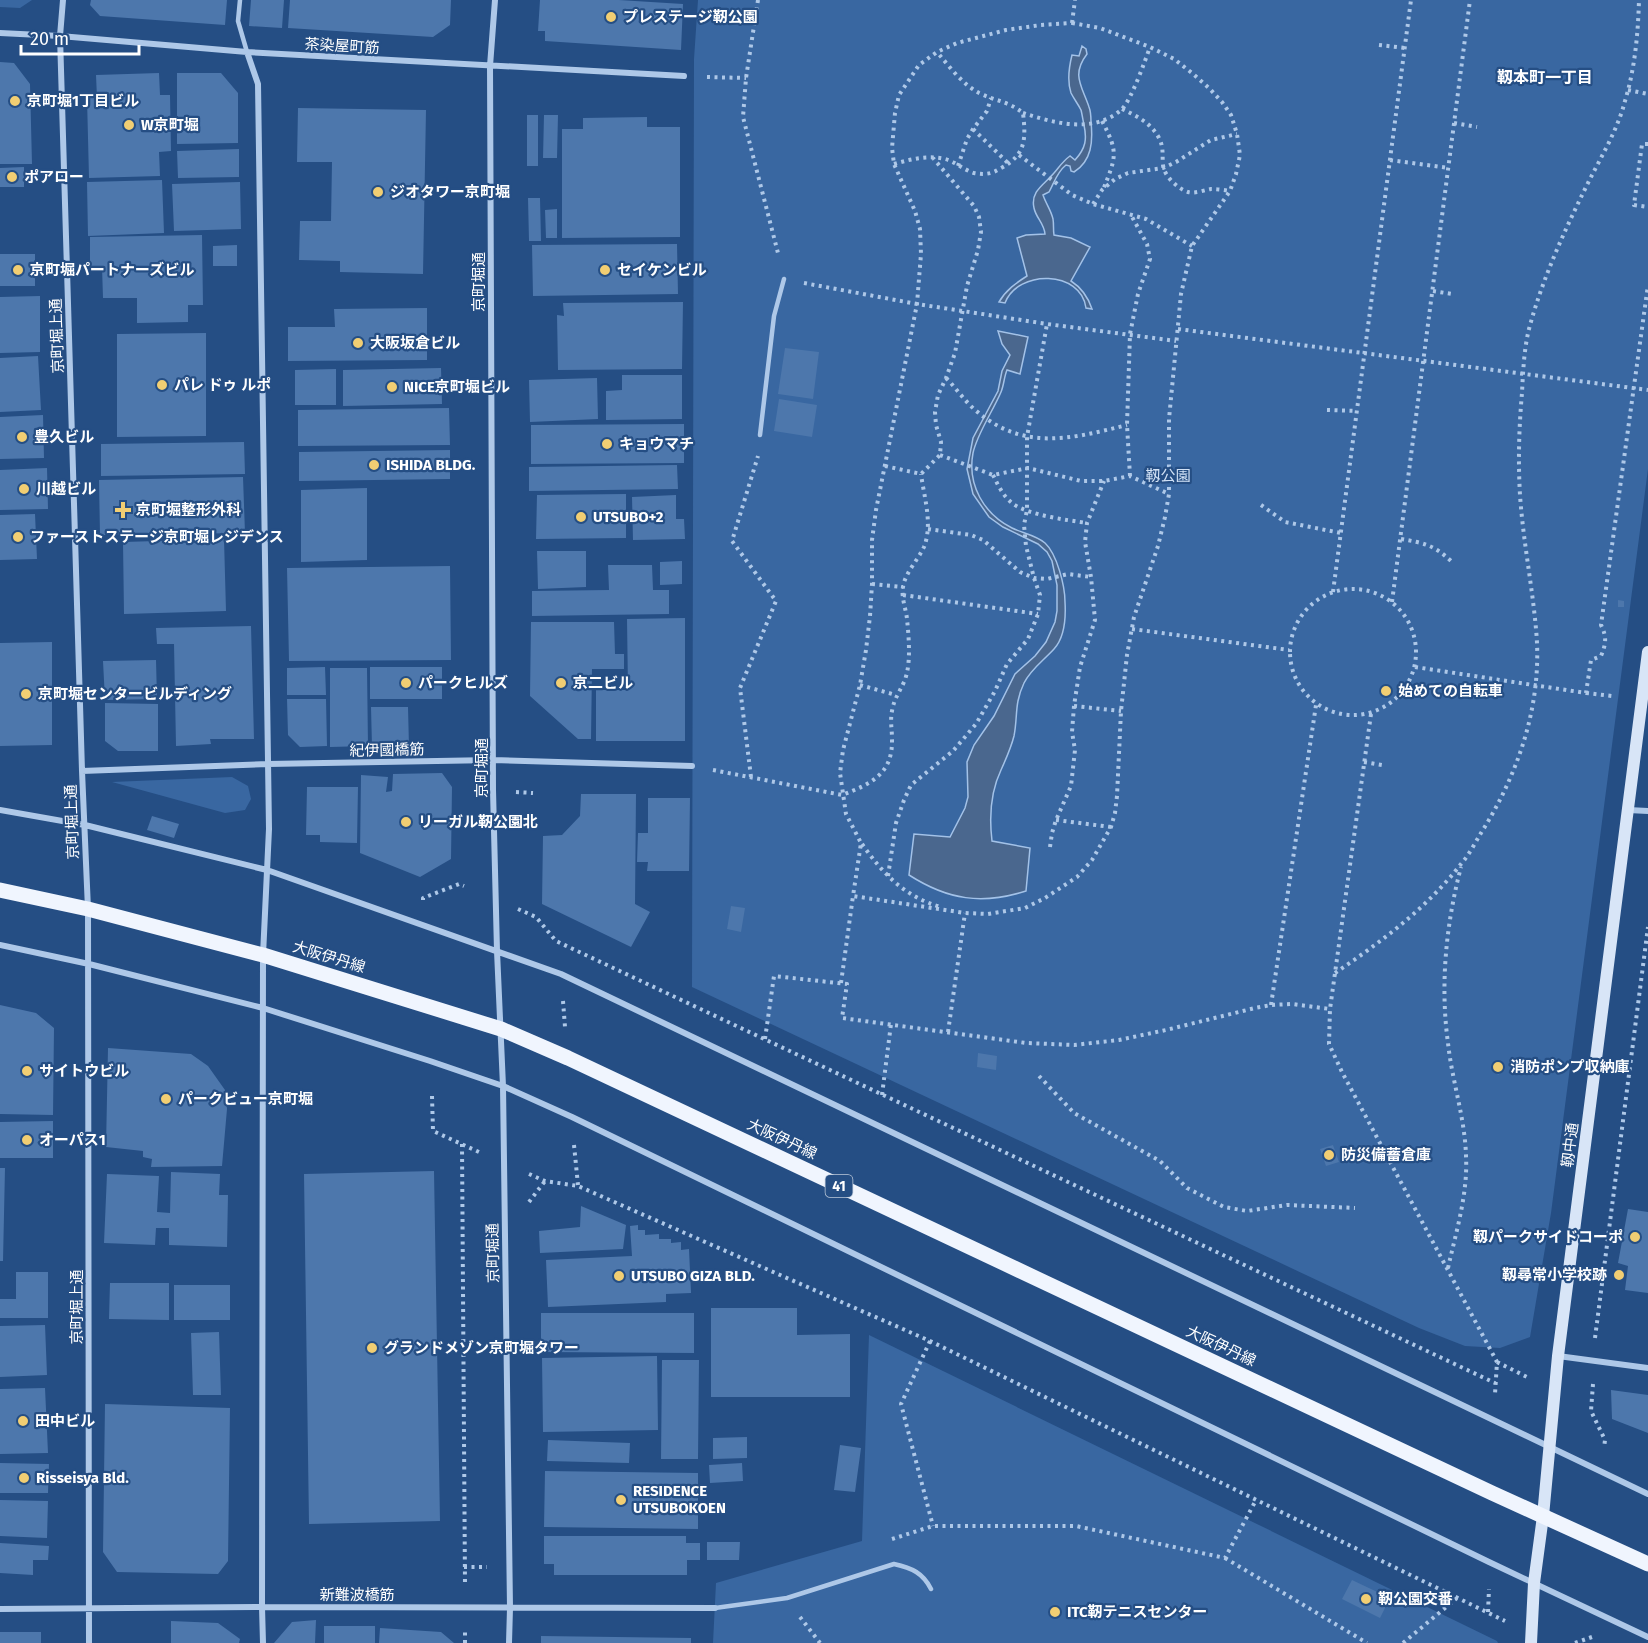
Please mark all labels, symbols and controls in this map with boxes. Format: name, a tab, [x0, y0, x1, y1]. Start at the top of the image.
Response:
place label: プレステージ靭公園	[623, 8, 758, 26]
marker: プレステージ靭公園	[604, 10, 618, 24]
scale bar	[21, 18, 140, 56]
text: 20 m	[30, 28, 69, 50]
street label: 茶染屋町筋	[304, 35, 380, 57]
district label: 靱本町一丁目	[1497, 68, 1593, 87]
place label: 京町堀1丁目ビル	[27, 92, 139, 110]
marker: 京町堀1丁目ビル	[8, 94, 22, 108]
place label: W京町堀	[141, 116, 199, 134]
marker: W京町堀	[122, 118, 136, 132]
place label: ポアロー	[24, 168, 84, 186]
marker: ポアロー	[5, 170, 19, 184]
place label: ジオタワー京町堀	[390, 183, 510, 201]
marker: ジオタワー京町堀	[371, 185, 385, 199]
street label: 京町堀通	[470, 252, 488, 312]
place label: 京町堀パートナーズビル	[30, 261, 194, 279]
place label: セイケンビル	[617, 261, 707, 279]
marker: 京町堀パートナーズビル	[11, 263, 25, 277]
marker: セイケンビル	[598, 263, 612, 277]
street label: 京町堀上通	[47, 298, 67, 374]
place label: 大阪坂倉ビル	[370, 334, 460, 352]
marker: 大阪坂倉ビル	[351, 336, 365, 350]
place label: パレ ドゥ ルポ	[174, 376, 271, 394]
marker: パレ ドゥ ルポ	[155, 378, 169, 392]
place label: NICE京町堀ビル	[404, 378, 510, 396]
marker: NICE京町堀ビル	[385, 380, 399, 394]
place label: 豊久ビル	[34, 428, 94, 446]
marker: 豊久ビル	[15, 430, 29, 444]
place label: キョウマチ	[619, 435, 694, 453]
marker: キョウマチ	[600, 437, 614, 451]
place label: ISHIDA BLDG.	[386, 456, 476, 474]
marker: ISHIDA BLDG.	[367, 458, 381, 472]
park label: 靱公園	[1145, 467, 1191, 485]
place label: 川越ビル	[36, 480, 96, 498]
marker: 川越ビル	[17, 482, 31, 496]
marker: 京町堀整形外科	[114, 501, 132, 519]
place label: 京町堀整形外科	[136, 501, 241, 519]
place label: UTSUBO+2	[593, 508, 664, 526]
marker: UTSUBO+2	[574, 510, 588, 524]
place label: ファーストステージ京町堀レジデンス	[30, 528, 284, 546]
marker: ファーストステージ京町堀レジデンス	[11, 530, 25, 544]
place label: パークヒルズ	[418, 674, 508, 692]
place label: 京二ビル	[573, 674, 633, 692]
marker: パークヒルズ	[399, 676, 413, 690]
marker: 京二ビル	[554, 676, 568, 690]
place label: 始めての自転車	[1398, 682, 1503, 700]
marker: 始めての自転車	[1379, 684, 1393, 698]
place label: 京町堀センタービルディング	[38, 685, 232, 703]
marker: 京町堀センタービルディング	[19, 687, 33, 701]
street label: 京町堀通	[473, 738, 491, 798]
street label: 紀伊國橋筋	[349, 740, 425, 760]
street label: 京町堀上通	[62, 784, 82, 860]
place label: リーガル靭公園北	[418, 813, 538, 831]
marker: リーガル靭公園北	[399, 815, 413, 829]
street label: 大阪伊丹線	[290, 937, 368, 977]
place label: 消防ポンプ収納庫	[1510, 1058, 1630, 1076]
marker: 消防ポンプ収納庫	[1491, 1060, 1505, 1074]
place label: サイトウビル	[39, 1062, 129, 1080]
marker: サイトウビル	[20, 1064, 34, 1078]
place label: パークビュー京町堀	[178, 1090, 313, 1108]
marker: パークビュー京町堀	[159, 1092, 173, 1106]
street label: 大阪伊丹線	[744, 1115, 820, 1163]
street label: 靱中通	[1558, 1122, 1582, 1168]
place label: オーパス1	[39, 1131, 106, 1149]
marker: オーパス1	[20, 1133, 34, 1147]
place label: 防災備蓄倉庫	[1341, 1146, 1431, 1164]
marker: 防災備蓄倉庫	[1322, 1148, 1336, 1162]
road number: 41	[826, 1175, 852, 1197]
street label: 京町堀通	[483, 1223, 503, 1283]
place label: 靱パークサイドコーポ	[1473, 1228, 1623, 1246]
marker: 靱パークサイドコーポ	[1628, 1230, 1642, 1244]
place label: 靱尋常小学校跡	[1502, 1266, 1607, 1284]
place label: UTSUBO GIZA BLD.	[631, 1267, 755, 1285]
marker: 靱尋常小学校跡	[1612, 1268, 1626, 1282]
street label: 京町堀上通	[68, 1269, 86, 1345]
marker: UTSUBO GIZA BLD.	[612, 1269, 626, 1283]
street label: 大阪伊丹線	[1183, 1322, 1259, 1370]
place label: グランドメゾン京町堀タワー	[384, 1339, 579, 1357]
marker: グランドメゾン京町堀タワー	[365, 1341, 379, 1355]
place label: 田中ビル	[35, 1412, 95, 1430]
marker: 田中ビル	[16, 1414, 30, 1428]
place label: Risseisya Bld.	[36, 1469, 129, 1487]
marker: Risseisya Bld.	[17, 1471, 31, 1485]
place label: RESIDENCE UTSUBOKOEN	[633, 1482, 726, 1517]
marker: RESIDENCE UTSUBOKOEN	[614, 1493, 628, 1507]
street label: 新難波橋筋	[319, 1586, 395, 1604]
place label: 靭公園交番	[1378, 1590, 1453, 1608]
marker: 靭公園交番	[1359, 1592, 1373, 1606]
place label: ITC靭テニスセンター	[1067, 1603, 1208, 1621]
marker: ITC靭テニスセンター	[1048, 1605, 1062, 1619]

